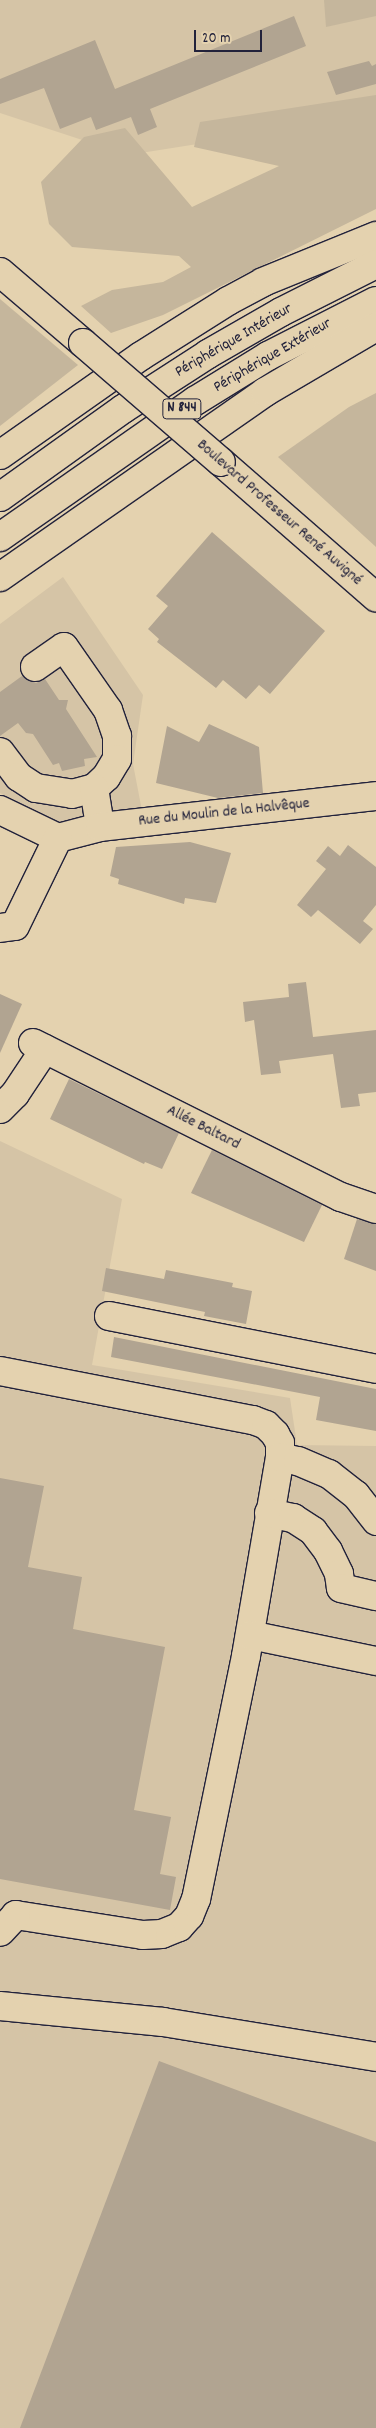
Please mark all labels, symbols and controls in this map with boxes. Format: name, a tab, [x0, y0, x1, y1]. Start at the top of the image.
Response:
scale bar	[196, 20, 264, 52]
text: 20 m	[202, 28, 230, 50]
street label: Périphérique Intérieur	[172, 300, 296, 382]
street label: Périphérique Extérieur	[211, 314, 335, 398]
road number: N 844	[162, 396, 202, 422]
street label: Boulevard Professeur René Auvigné	[192, 436, 366, 590]
street label: Rue du Moulin de la Halvêque	[137, 794, 311, 832]
street label: Allée Baltard	[163, 1101, 243, 1155]

